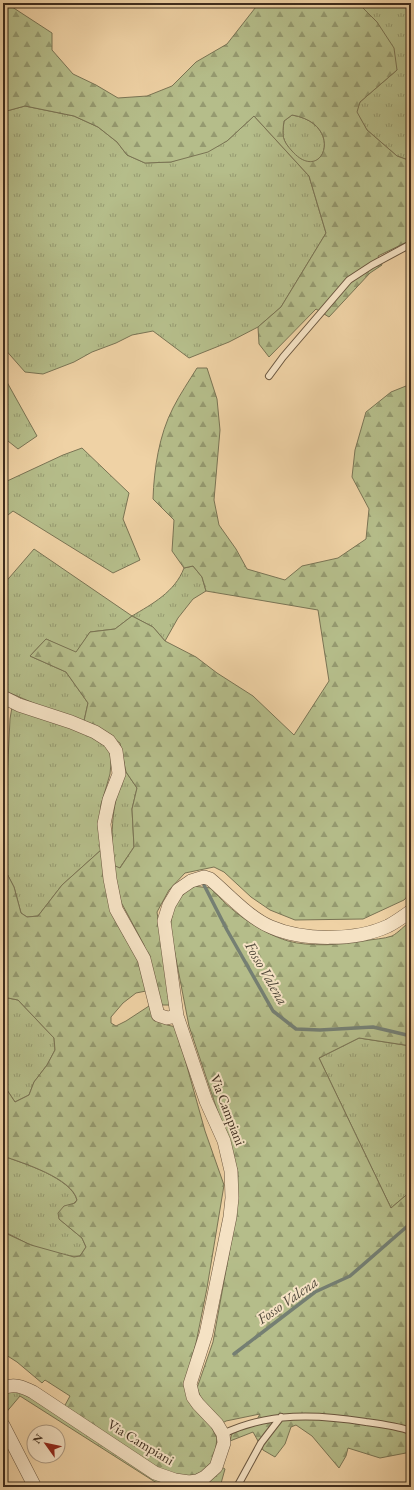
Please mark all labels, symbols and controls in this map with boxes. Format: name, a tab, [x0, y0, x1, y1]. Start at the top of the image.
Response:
water label: Fosso Valena	[241, 937, 293, 1008]
street label: Via Campiani	[206, 1072, 250, 1149]
water label: Fosso Valena	[252, 1272, 321, 1328]
street label: Via Campiani	[104, 1415, 178, 1469]
north arrow	[26, 1424, 66, 1464]
text: N	[29, 1431, 46, 1446]

